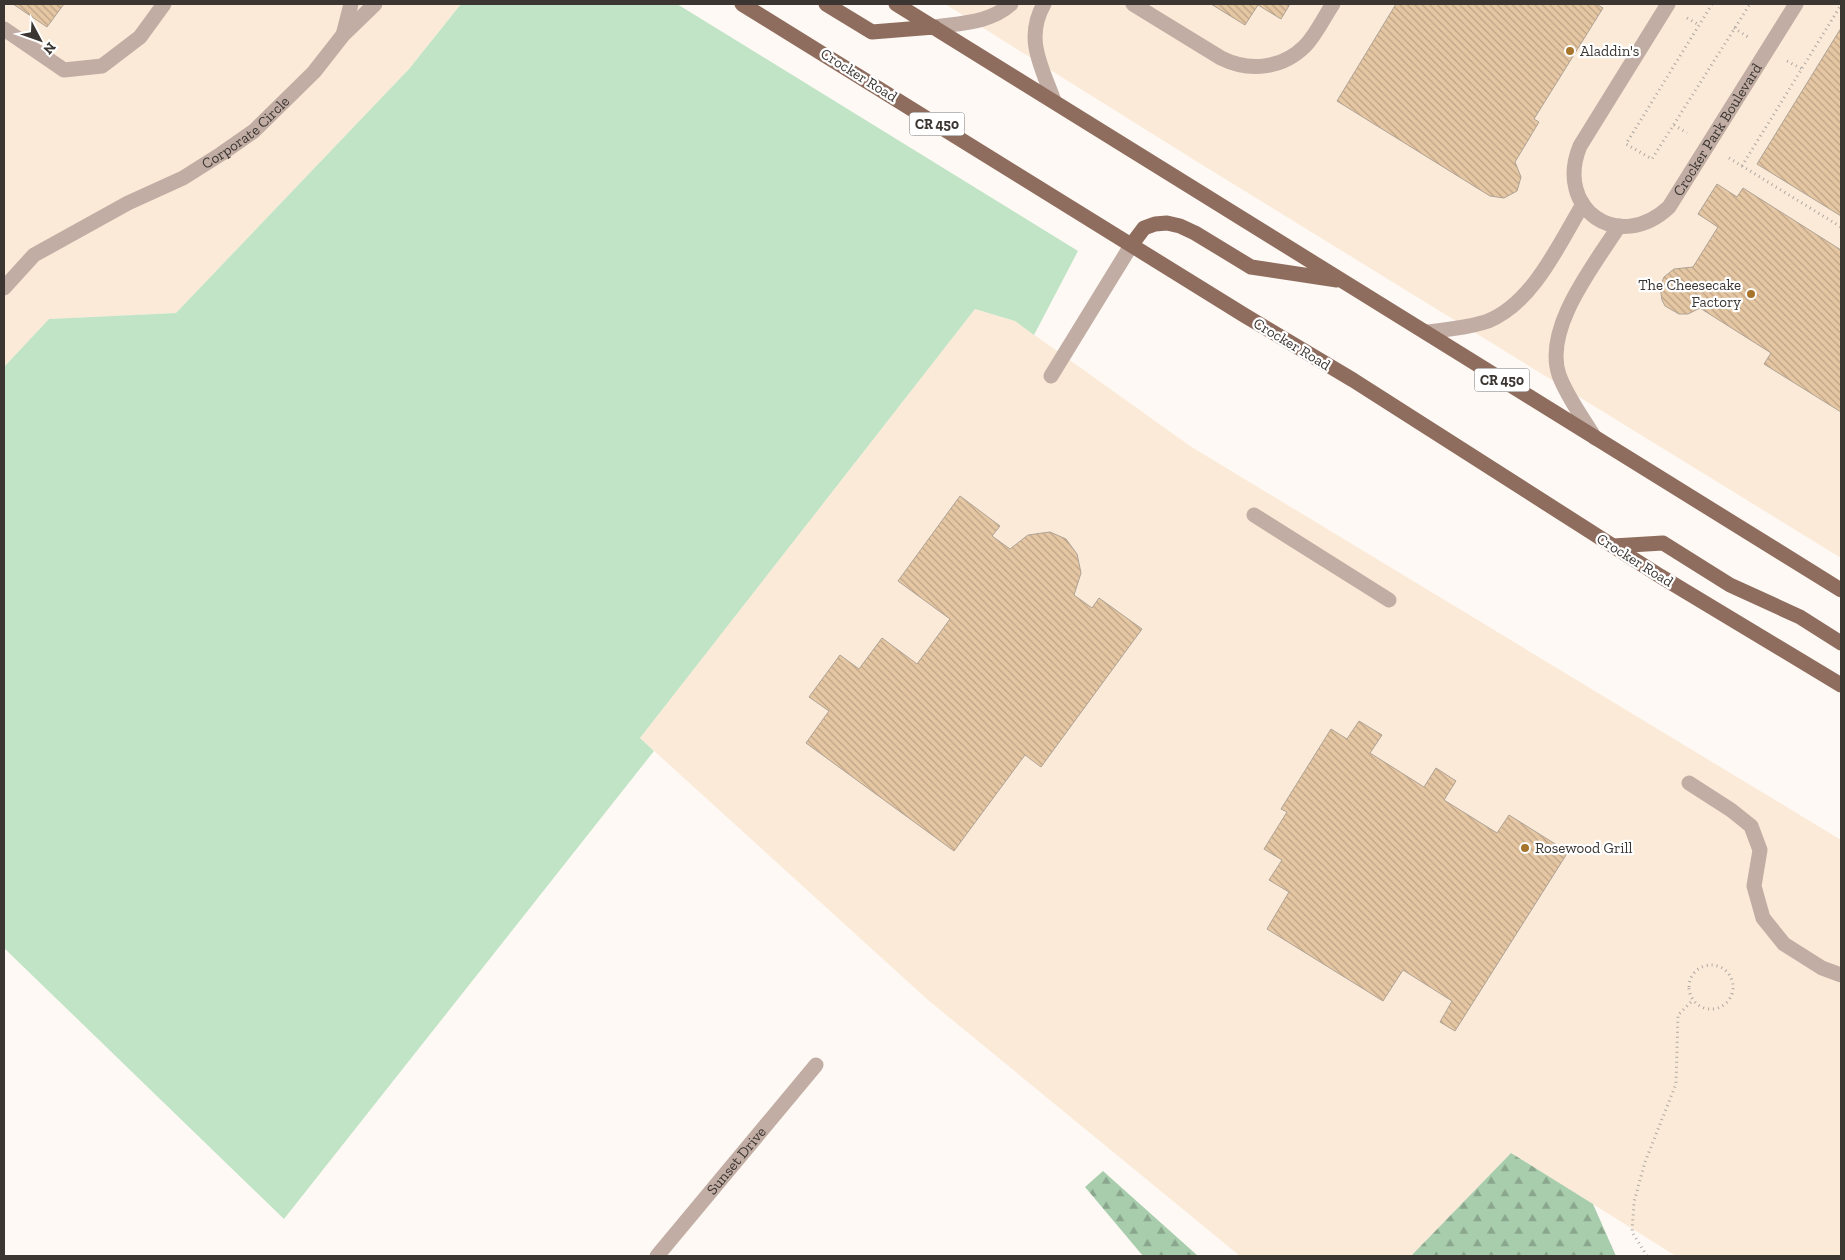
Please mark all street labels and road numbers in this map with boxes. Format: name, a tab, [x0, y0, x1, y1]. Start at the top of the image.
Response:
street label: Crocker Road	[817, 44, 901, 106]
street label: Crocker Park Boulevard	[1669, 59, 1766, 199]
street label: Corporate Circle	[198, 92, 293, 173]
road number: CR 450	[910, 112, 964, 136]
street label: Crocker Road	[1250, 314, 1335, 374]
road number: CR 450	[1474, 368, 1530, 392]
street label: Crocker Road	[1593, 529, 1677, 591]
street label: Sunset Drive	[703, 1123, 770, 1198]

